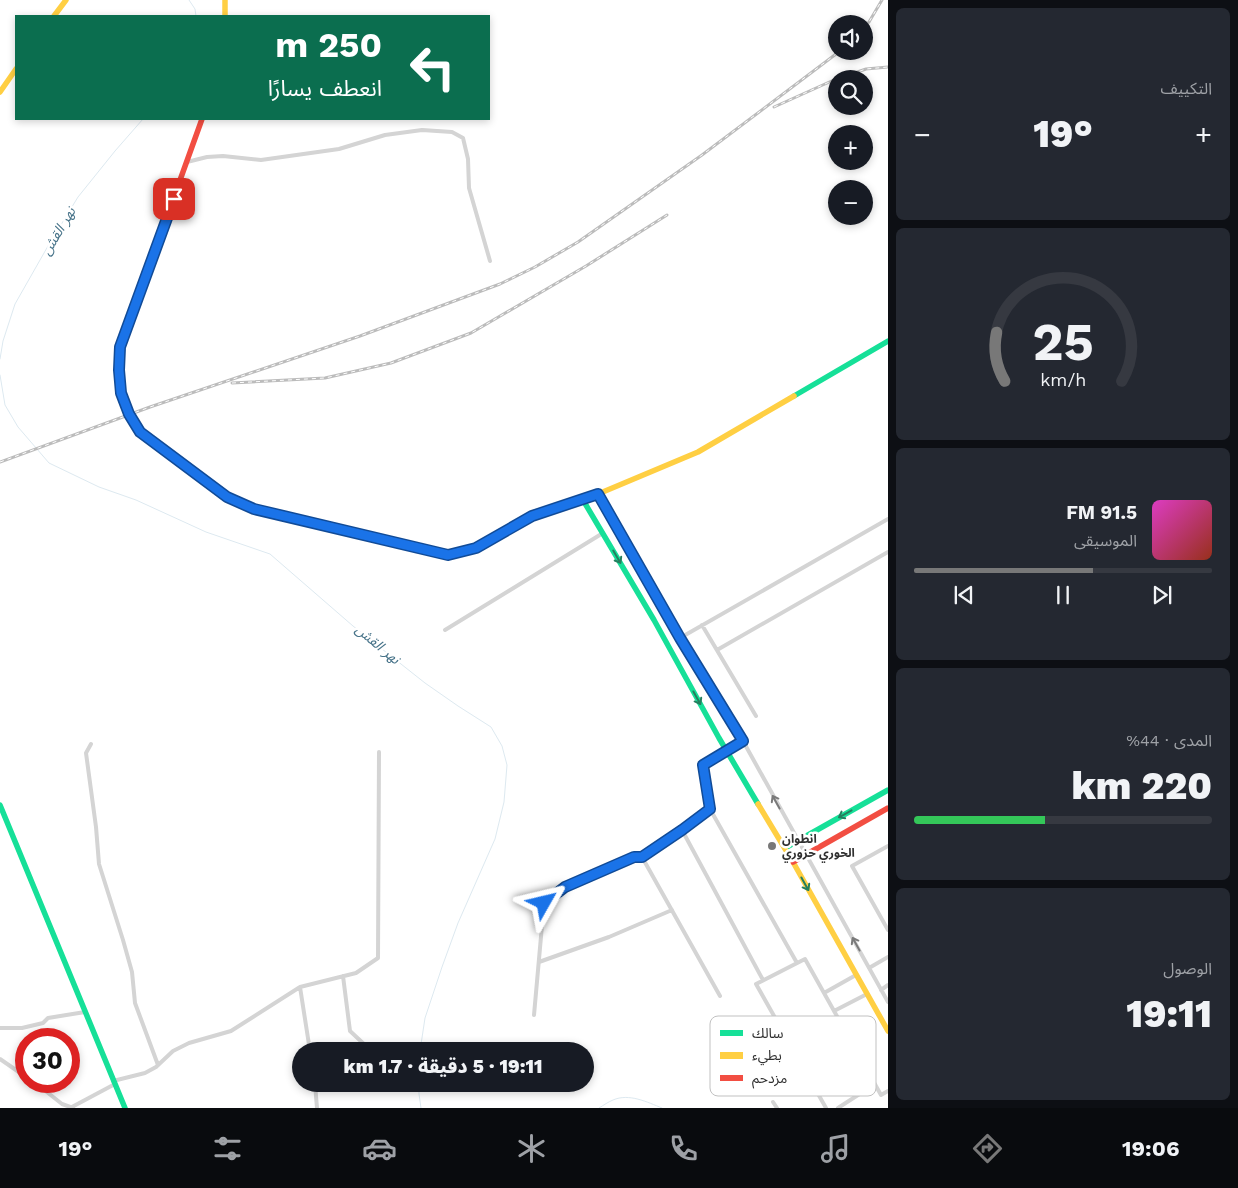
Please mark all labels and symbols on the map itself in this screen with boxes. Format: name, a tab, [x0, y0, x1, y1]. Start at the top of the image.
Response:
pin	[153, 178, 195, 220]
water label: نهر القش	[38, 203, 80, 258]
one-way arrow	[612, 549, 622, 564]
water label: نهر القش	[352, 621, 404, 668]
one-way arrow	[692, 691, 702, 706]
one-way arrow	[771, 795, 781, 810]
one-way arrow	[839, 809, 853, 819]
place label: انطوان الخوري حزوري	[782, 832, 855, 863]
marker: انطوان الخوري حزوري	[766, 840, 778, 852]
position arrow	[517, 876, 569, 928]
one-way arrow	[801, 876, 810, 891]
one-way arrow	[850, 937, 860, 952]
legend	[710, 1016, 876, 1096]
text: سالك	[752, 1025, 784, 1041]
speed limit sign: 30	[15, 1028, 80, 1093]
text: بطيء	[752, 1047, 782, 1066]
text: مزدحم	[752, 1070, 787, 1089]

